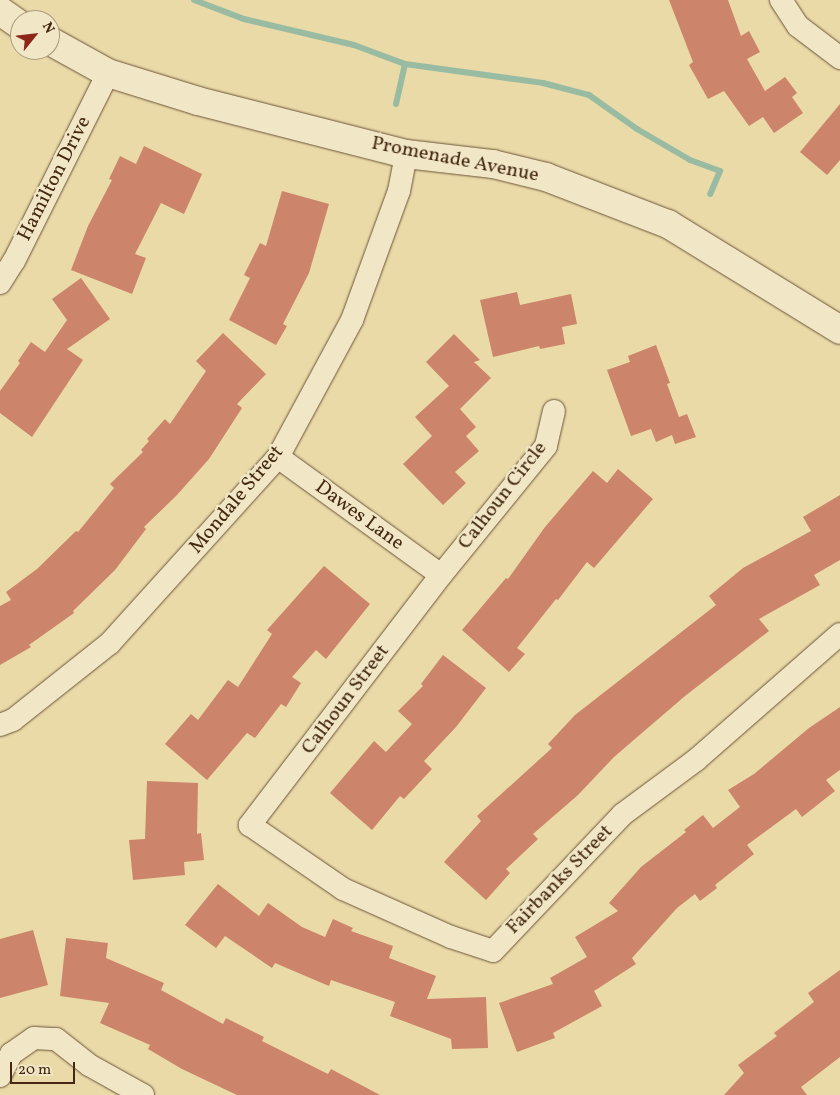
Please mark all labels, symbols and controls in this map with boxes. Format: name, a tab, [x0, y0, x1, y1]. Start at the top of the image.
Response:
north arrow	[10, 10, 60, 60]
text: N	[37, 19, 58, 37]
street label: Hamilton Drive	[13, 113, 97, 245]
street label: Promenade Avenue	[369, 132, 541, 188]
street label: Calhoun Circle	[453, 437, 553, 555]
street label: Mondale Street	[185, 441, 289, 559]
street label: Dawes Lane	[310, 476, 408, 556]
street label: Calhoun Street	[297, 640, 395, 760]
street label: Fairbanks Street	[502, 820, 618, 940]
scale bar	[12, 1052, 78, 1084]
text: 20 m	[18, 1060, 51, 1081]

